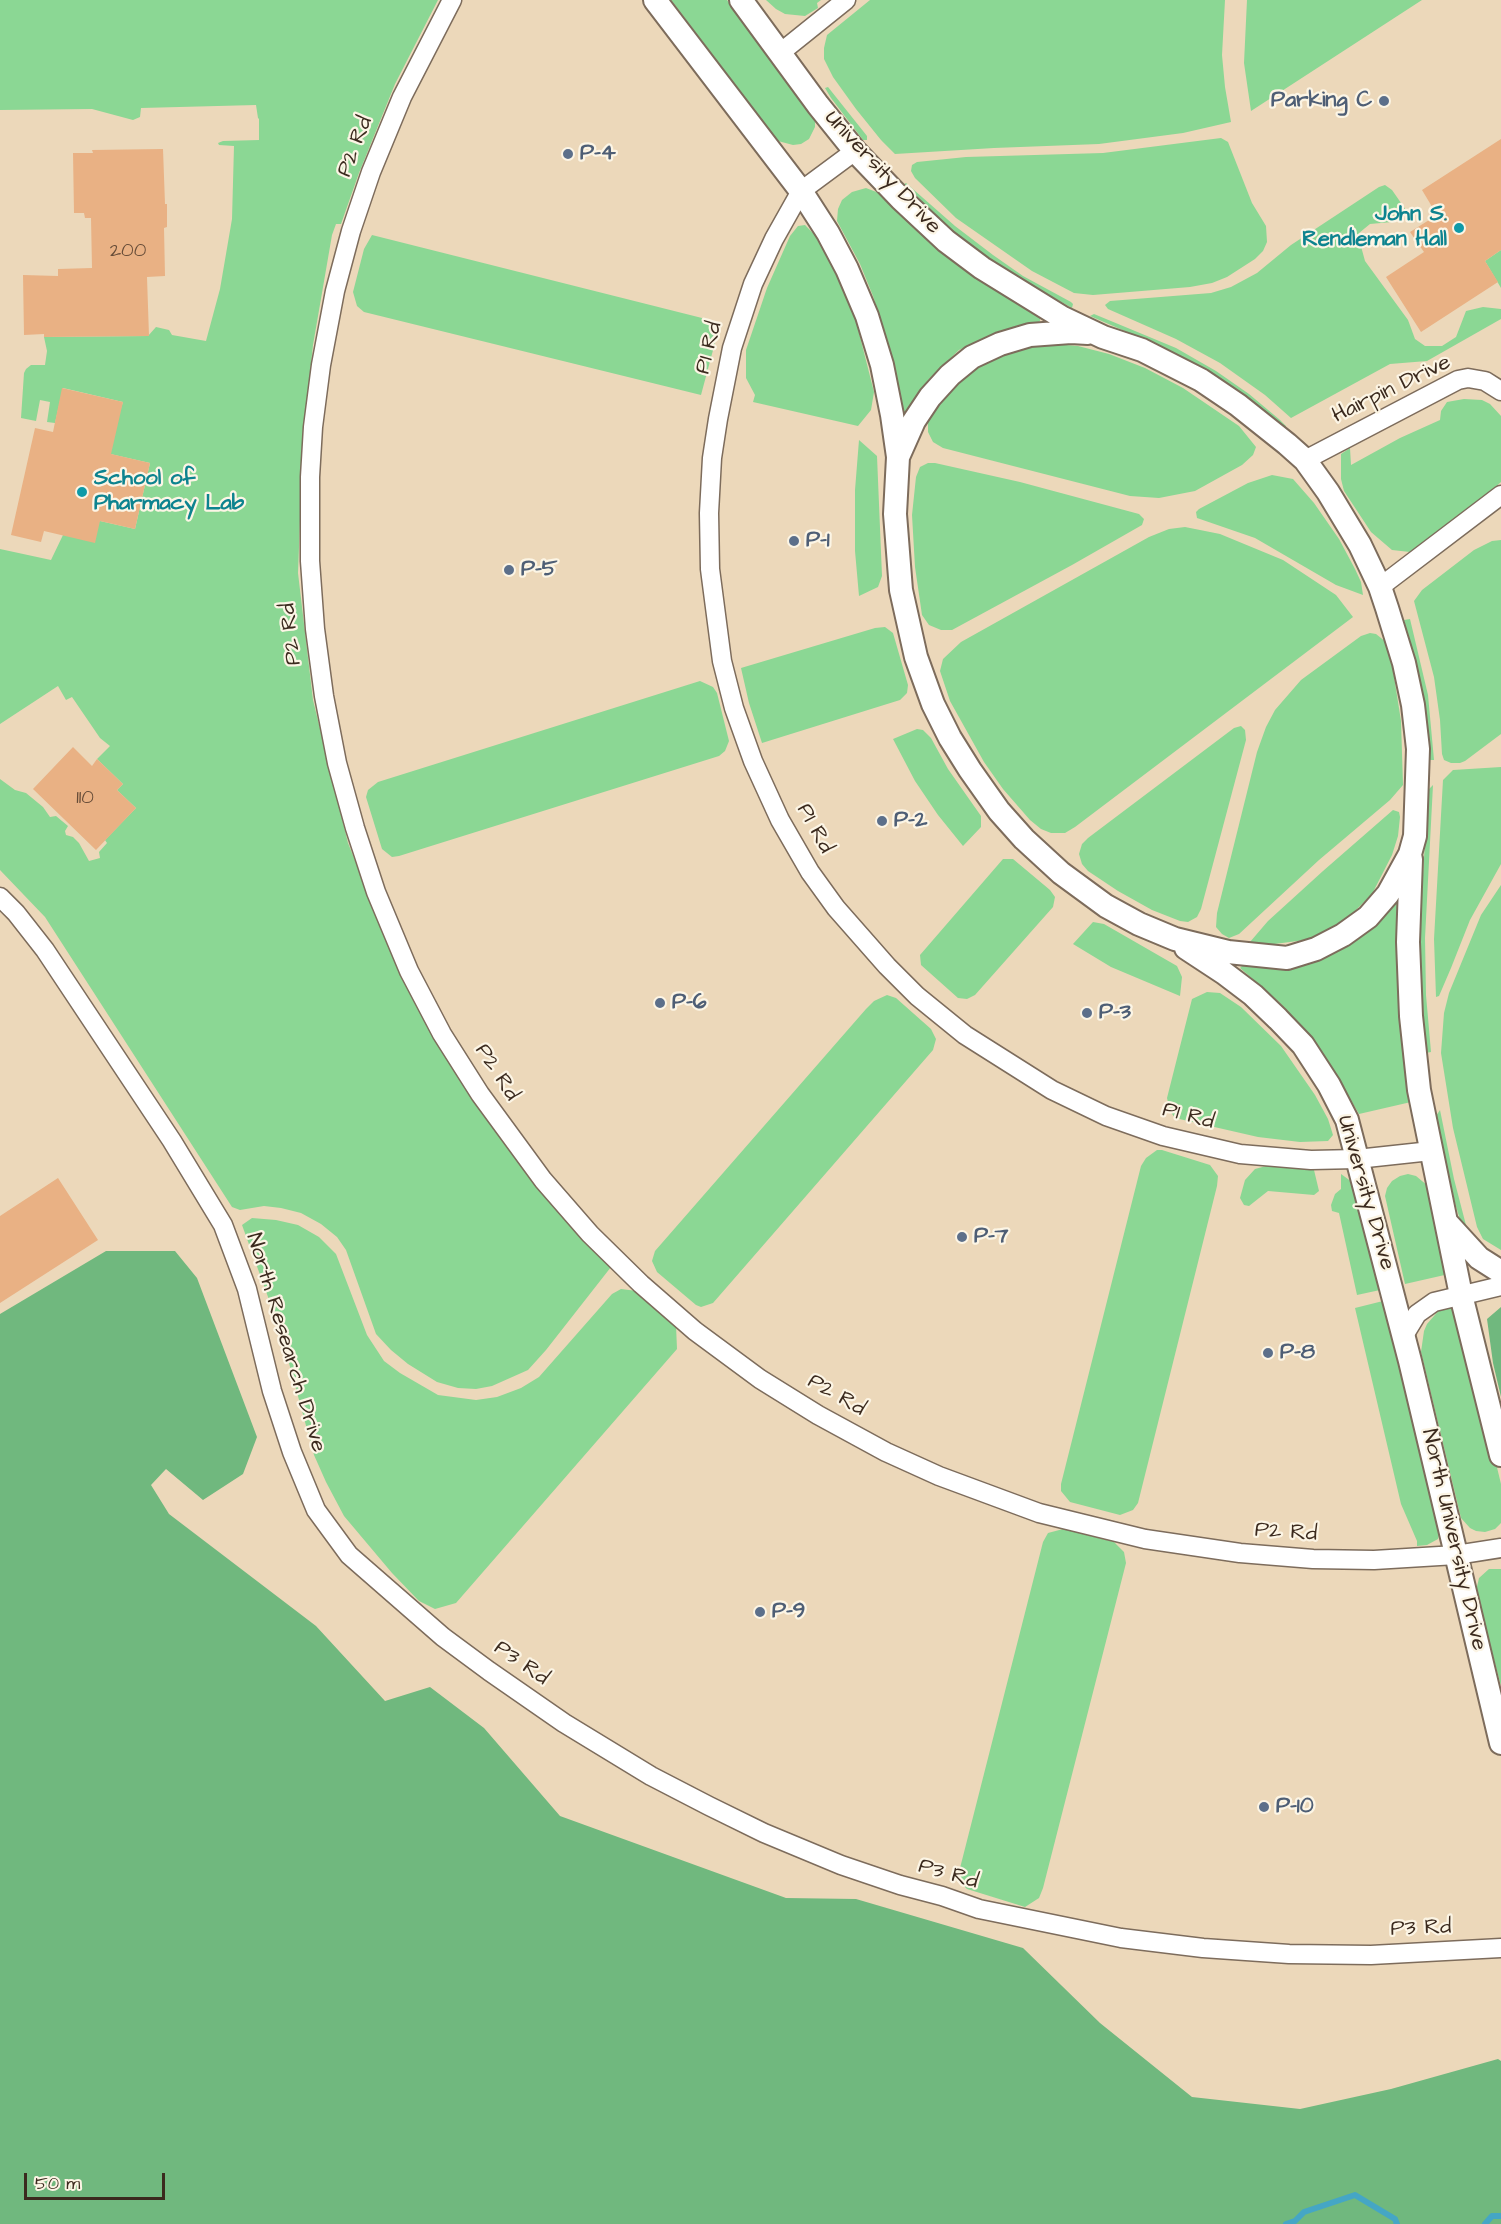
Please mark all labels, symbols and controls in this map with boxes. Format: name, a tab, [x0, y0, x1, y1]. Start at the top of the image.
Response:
place label: Parking C	[1271, 88, 1372, 114]
marker: Parking C	[1377, 94, 1391, 108]
street label: University Drive	[818, 106, 946, 240]
street label: P2 Rd	[332, 113, 380, 181]
place label: P-4	[580, 141, 616, 167]
marker: P-4	[561, 147, 575, 161]
place label: John S. Rendleman Hall	[1302, 202, 1447, 254]
marker: John S. Rendleman Hall	[1452, 221, 1466, 235]
house number: 200	[110, 240, 146, 264]
street label: P1 Rd	[691, 319, 729, 377]
street label: Hairpin Drive	[1329, 350, 1455, 430]
place label: School of Pharmacy Lab	[94, 466, 244, 518]
marker: School of Pharmacy Lab	[75, 485, 89, 499]
place label: P-1	[806, 528, 830, 554]
marker: P-1	[787, 534, 801, 548]
place label: P-5	[521, 557, 557, 583]
marker: P-5	[502, 563, 516, 577]
street label: P2 Rd	[276, 602, 308, 666]
house number: 110	[76, 787, 94, 811]
street label: P1 Rd	[790, 800, 838, 858]
place label: P-2	[894, 808, 927, 834]
marker: P-2	[875, 814, 889, 828]
place label: P-6	[672, 990, 707, 1016]
marker: P-6	[653, 996, 667, 1010]
place label: P-3	[1099, 1000, 1131, 1026]
marker: P-3	[1080, 1006, 1094, 1020]
street label: P2 Rd	[468, 1040, 524, 1106]
street label: P1 Rd	[1159, 1097, 1217, 1137]
street label: University Drive	[1330, 1113, 1400, 1273]
place label: P-7	[974, 1224, 1008, 1250]
street label: North Research Drive	[239, 1230, 331, 1456]
marker: P-7	[955, 1230, 969, 1244]
place label: P-8	[1280, 1340, 1315, 1366]
marker: P-8	[1261, 1346, 1275, 1360]
street label: P2 Rd	[802, 1369, 870, 1423]
street label: North University Drive	[1415, 1427, 1491, 1653]
street label: P2 Rd	[1254, 1518, 1318, 1548]
place label: P-9	[772, 1599, 805, 1625]
marker: P-9	[753, 1605, 767, 1619]
street label: P3 Rd	[488, 1636, 554, 1692]
place label: P-10	[1276, 1794, 1314, 1820]
marker: P-10	[1257, 1800, 1271, 1814]
street label: P3 Rd	[915, 1854, 981, 1896]
street label: P3 Rd	[1390, 1915, 1452, 1943]
scale bar	[27, 2161, 168, 2199]
text: 50 m	[35, 2171, 80, 2196]

